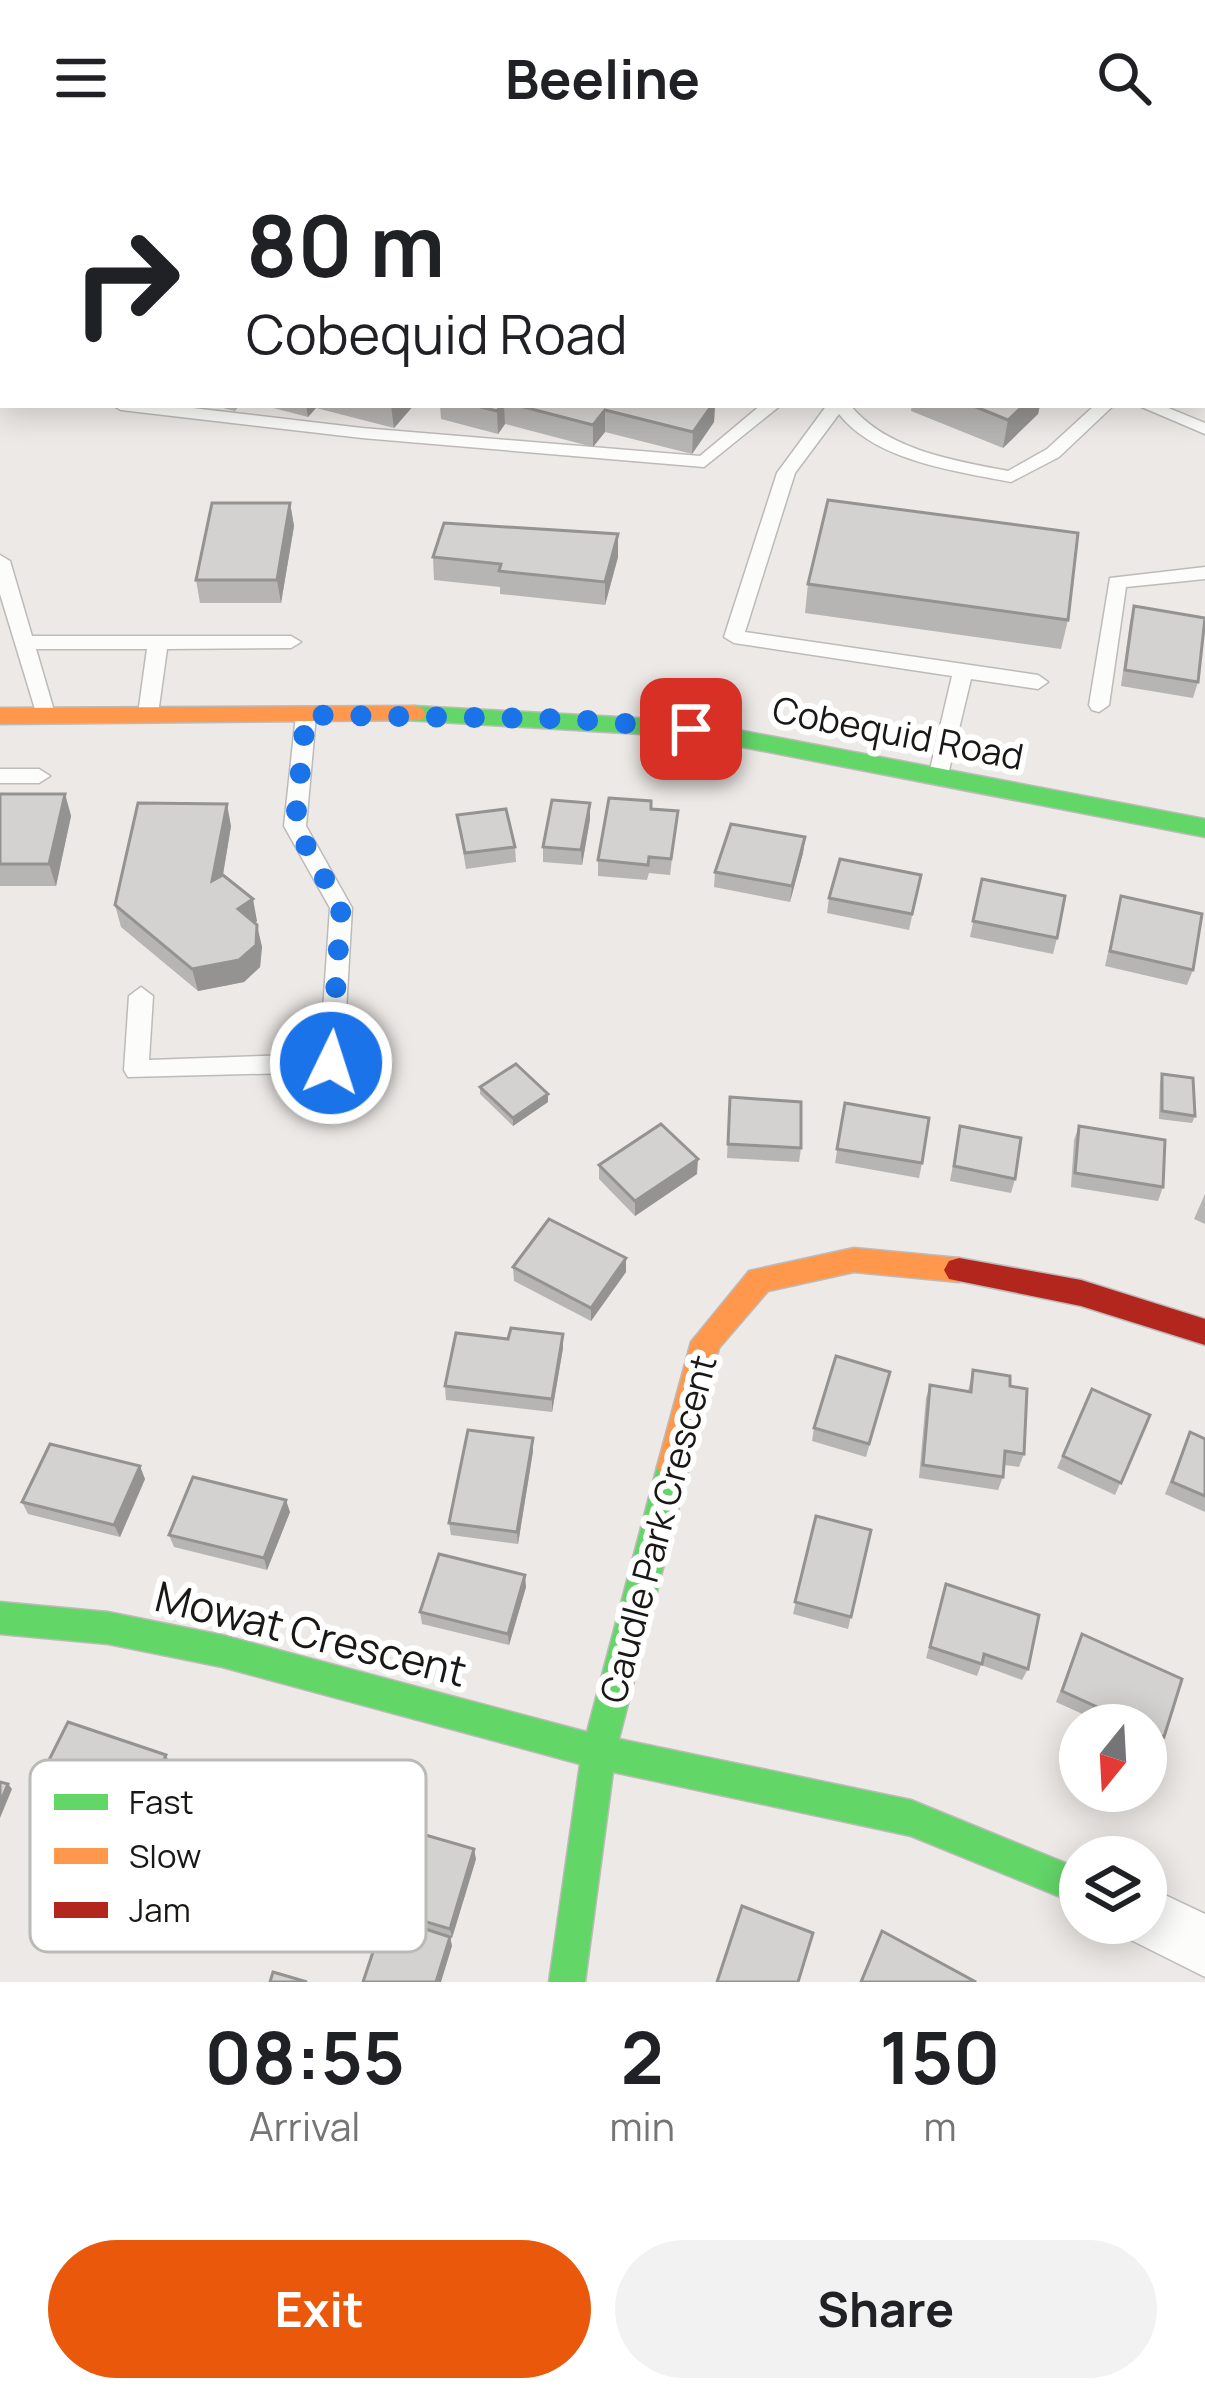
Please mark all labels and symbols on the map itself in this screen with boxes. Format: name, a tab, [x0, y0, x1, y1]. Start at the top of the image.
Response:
pin	[640, 678, 742, 780]
street label: Cobequid Road	[769, 684, 1028, 781]
position arrow	[268, 1000, 394, 1126]
street label: Caudle Park Crescent	[588, 1350, 728, 1708]
street label: Mowat Crescent	[150, 1566, 473, 1700]
north arrow	[1059, 1704, 1167, 1812]
legend	[30, 1760, 426, 1952]
text: Fast	[129, 1779, 194, 1824]
text: Slow	[129, 1833, 201, 1878]
text: Jam	[129, 1887, 191, 1932]

